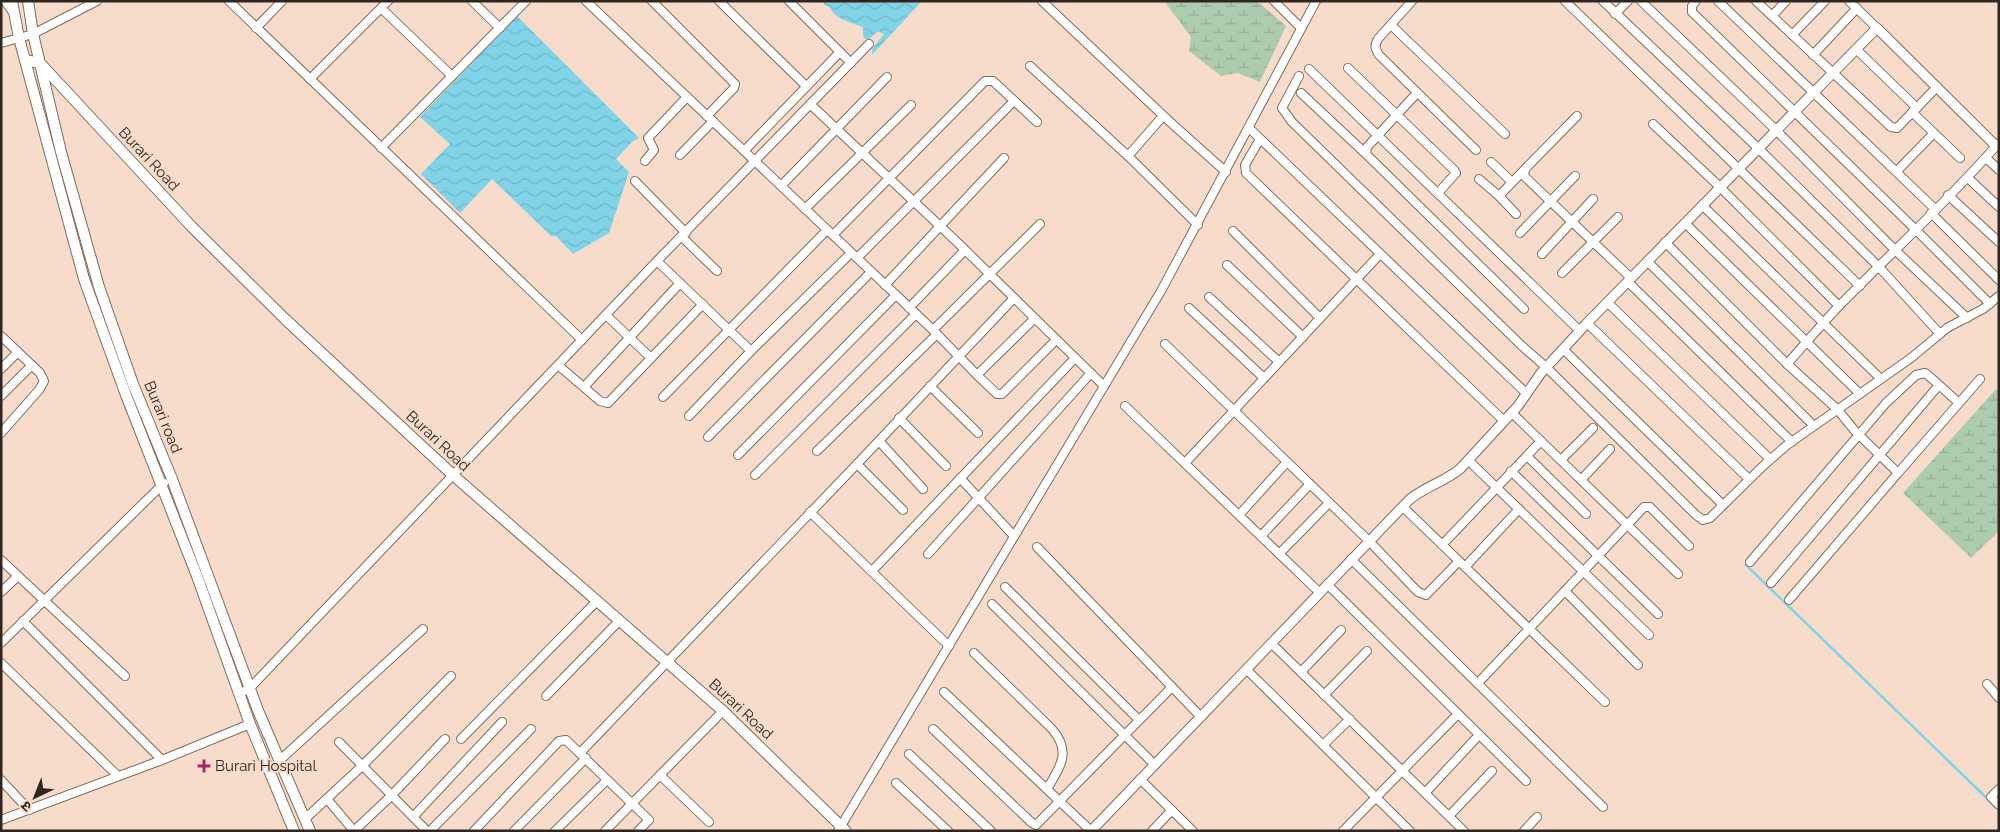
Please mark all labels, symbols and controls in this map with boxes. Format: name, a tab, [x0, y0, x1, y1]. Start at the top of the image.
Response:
street label: Burari Road	[115, 123, 183, 195]
street label: Burari road	[140, 378, 186, 456]
street label: Burari Road	[402, 407, 474, 475]
street label: Burari Road	[705, 675, 777, 743]
place label: Burari Hospital	[215, 757, 318, 775]
marker: Burari Hospital	[197, 759, 211, 773]
north arrow	[10, 772, 60, 822]
text: उ	[17, 797, 35, 815]

